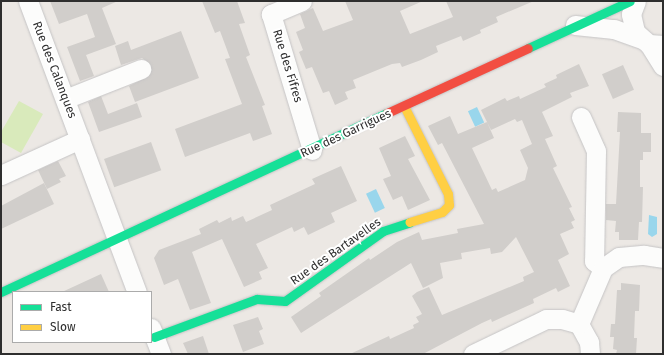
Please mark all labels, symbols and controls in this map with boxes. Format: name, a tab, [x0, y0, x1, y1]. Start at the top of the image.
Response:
street label: Rue des Calanques	[29, 19, 79, 121]
street label: Rue des Fifres	[269, 28, 305, 104]
street label: Rue des Garrigues	[298, 107, 394, 161]
street label: Rue des Bartavelles	[288, 215, 384, 289]
legend	[12, 291, 152, 343]
text: Fast	[50, 300, 72, 314]
text: Slow	[50, 320, 76, 334]

